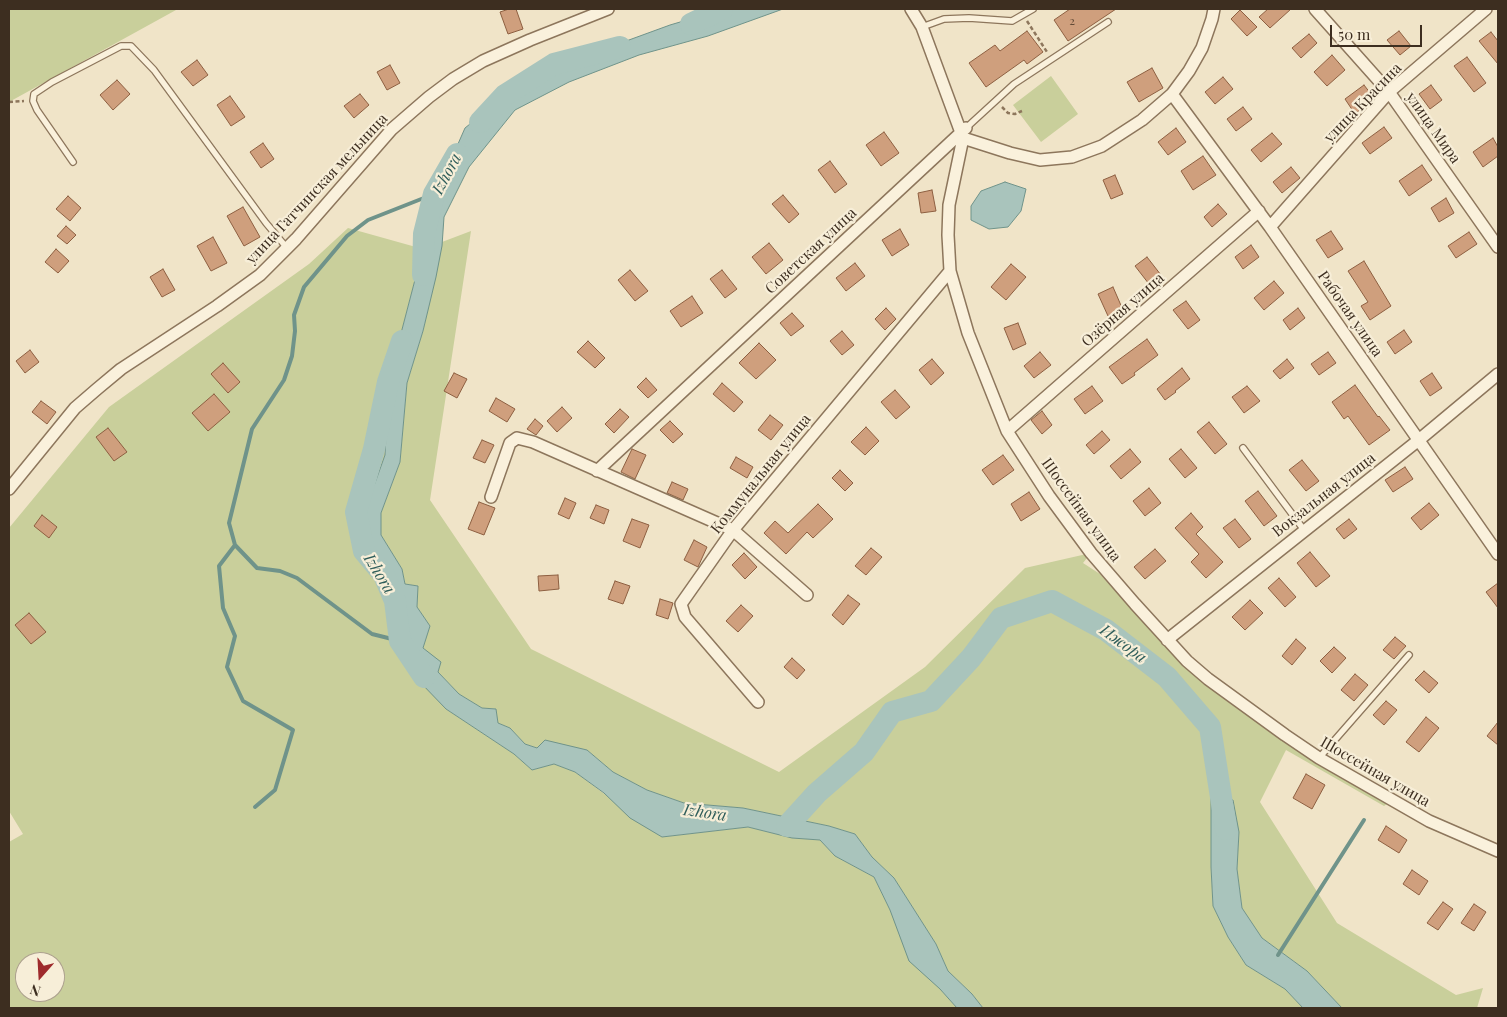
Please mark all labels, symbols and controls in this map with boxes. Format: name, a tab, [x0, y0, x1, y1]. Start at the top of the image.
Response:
house number: 2	[1069, 14, 1075, 28]
scale bar	[1332, 15, 1424, 47]
text: 50 m	[1338, 24, 1370, 44]
street label: улица Красина	[1320, 59, 1406, 147]
street label: улица Мира	[1402, 89, 1464, 167]
street label: улица Гатчинская мельница	[243, 110, 391, 268]
water label: Izhora	[428, 150, 466, 198]
street label: Советская улица	[762, 204, 860, 298]
street label: Рабочая улица	[1314, 268, 1386, 360]
street label: Озёрная улица	[1078, 269, 1168, 351]
street label: Коммунальная улица	[707, 410, 815, 538]
street label: Вокзальная улица	[1269, 449, 1379, 541]
street label: Шоссейная улица	[1037, 455, 1125, 565]
water label: Izhora	[359, 550, 399, 598]
water label: Ижора	[1096, 621, 1150, 667]
street label: Шоссейная улица	[1317, 733, 1433, 811]
water label: Izhora	[682, 800, 728, 826]
north arrow	[15, 952, 65, 1002]
text: N	[27, 980, 43, 1001]

